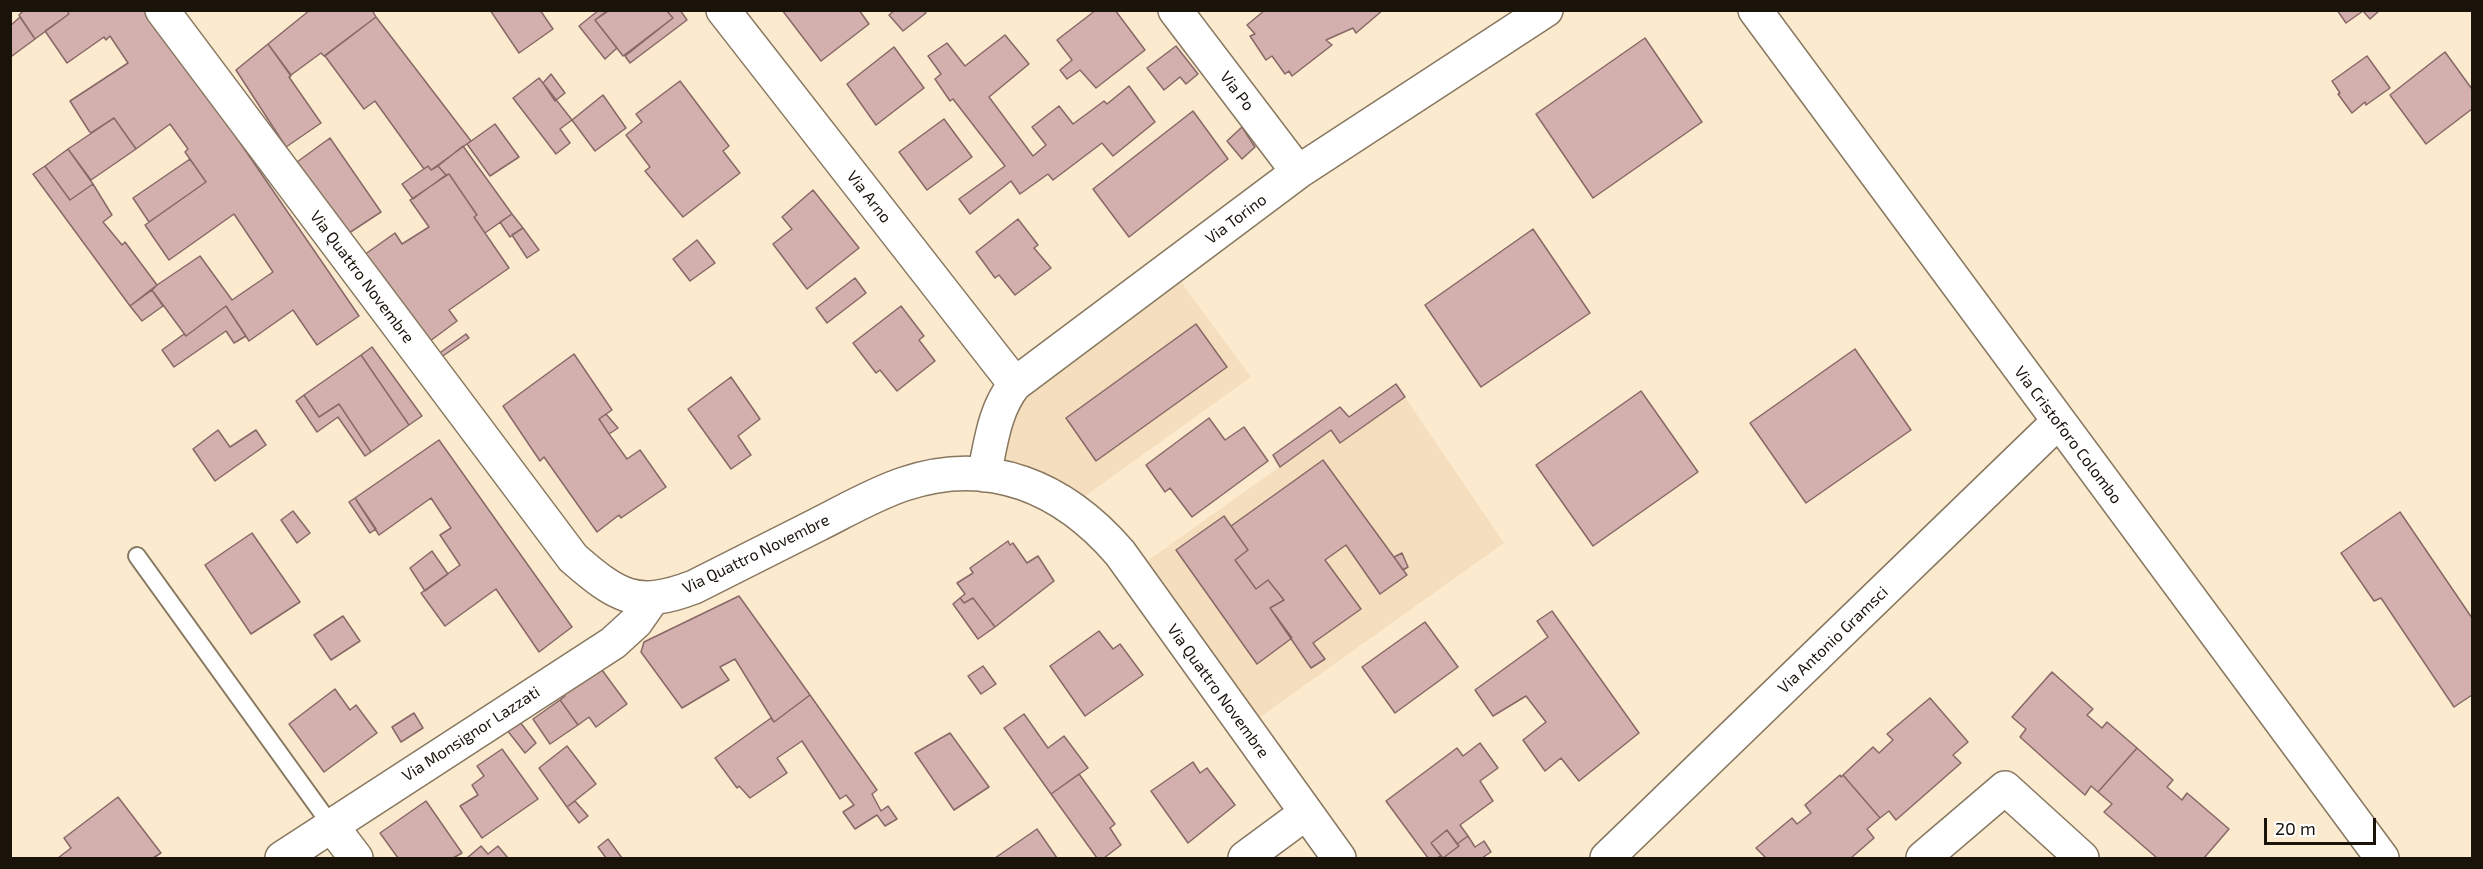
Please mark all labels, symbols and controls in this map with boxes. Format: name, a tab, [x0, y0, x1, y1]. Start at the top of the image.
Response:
street label: Via Po	[1216, 67, 1258, 115]
street label: Via Arno	[843, 167, 895, 227]
street label: Via Torino	[1202, 190, 1270, 248]
street label: Via Quattro Novembre	[306, 207, 418, 347]
street label: Via Cristoforo Colombo	[2010, 363, 2126, 507]
street label: Via Quattro Novembre	[679, 510, 833, 598]
street label: Via Antonio Gramsci	[1774, 583, 1892, 697]
street label: Via Quattro Novembre	[1163, 620, 1273, 762]
street label: Via Monsignor Lazzati	[399, 682, 543, 786]
scale bar	[2267, 806, 2380, 844]
text: 20 m	[2275, 817, 2316, 839]

